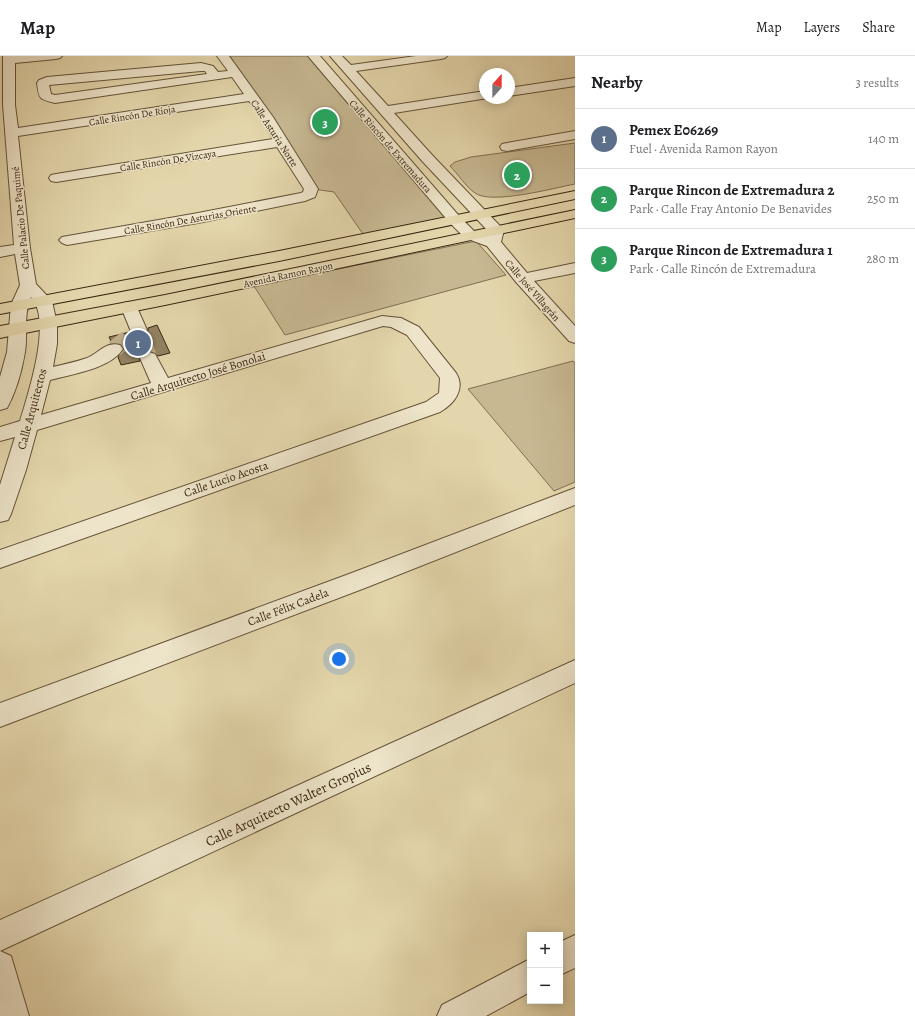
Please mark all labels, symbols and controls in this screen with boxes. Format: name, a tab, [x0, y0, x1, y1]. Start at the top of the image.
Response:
text: Map	[20, 15, 55, 41]
text: Map	[756, 18, 782, 37]
text: Layers	[804, 18, 840, 37]
text: Share	[862, 18, 895, 37]
north arrow	[479, 68, 515, 104]
text: Nearby	[591, 71, 642, 94]
text: 3 results	[855, 74, 899, 91]
street label: Calle Asturia Norte	[248, 97, 301, 170]
street label: Calle Rincón de Extremadura	[347, 97, 435, 196]
street label: Calle Rincón De Rioja	[88, 102, 177, 129]
pin: 3	[312, 107, 338, 137]
text: Pemex E06269	[629, 120, 718, 140]
text: 1	[602, 130, 606, 147]
text: 140 m	[868, 130, 899, 147]
text: Fuel · Avenida Ramon Rayon	[629, 140, 778, 157]
street label: Calle Rincón De Vizcaya	[119, 146, 217, 175]
pin: 2	[504, 160, 530, 190]
street label: Calle Palacio De Paquimé	[9, 166, 32, 270]
text: Parque Rincon de Extremadura 2	[629, 180, 835, 200]
text: 2	[601, 190, 607, 207]
text: 250 m	[867, 190, 899, 207]
text: Park · Calle Fray Antonio De Benavides	[629, 200, 832, 217]
street label: Calle Rincón De Asturias Oriente	[123, 201, 258, 238]
text: Parque Rincon de Extremadura 1	[629, 240, 833, 260]
text: 3	[601, 250, 607, 267]
text: 280 m	[866, 250, 899, 267]
street label: Calle José Villagrán	[502, 257, 563, 324]
street label: Avenida Ramon Rayon	[241, 259, 335, 291]
text: Park · Calle Rincón de Extremadura	[629, 260, 816, 277]
pin: 1	[125, 328, 151, 358]
street label: Calle Arquitecto José Bonolai	[129, 348, 267, 404]
street label: Calle Arquitectos	[14, 367, 51, 451]
street label: Calle Lucio Acosta	[182, 457, 271, 501]
street label: Calle Félix Cadela	[245, 584, 331, 630]
your location	[329, 649, 349, 669]
street label: Calle Arquitecto Walter Gropius	[202, 758, 374, 851]
map controls	[527, 932, 563, 1004]
button: +	[527, 932, 563, 968]
button: −	[527, 968, 563, 1004]

